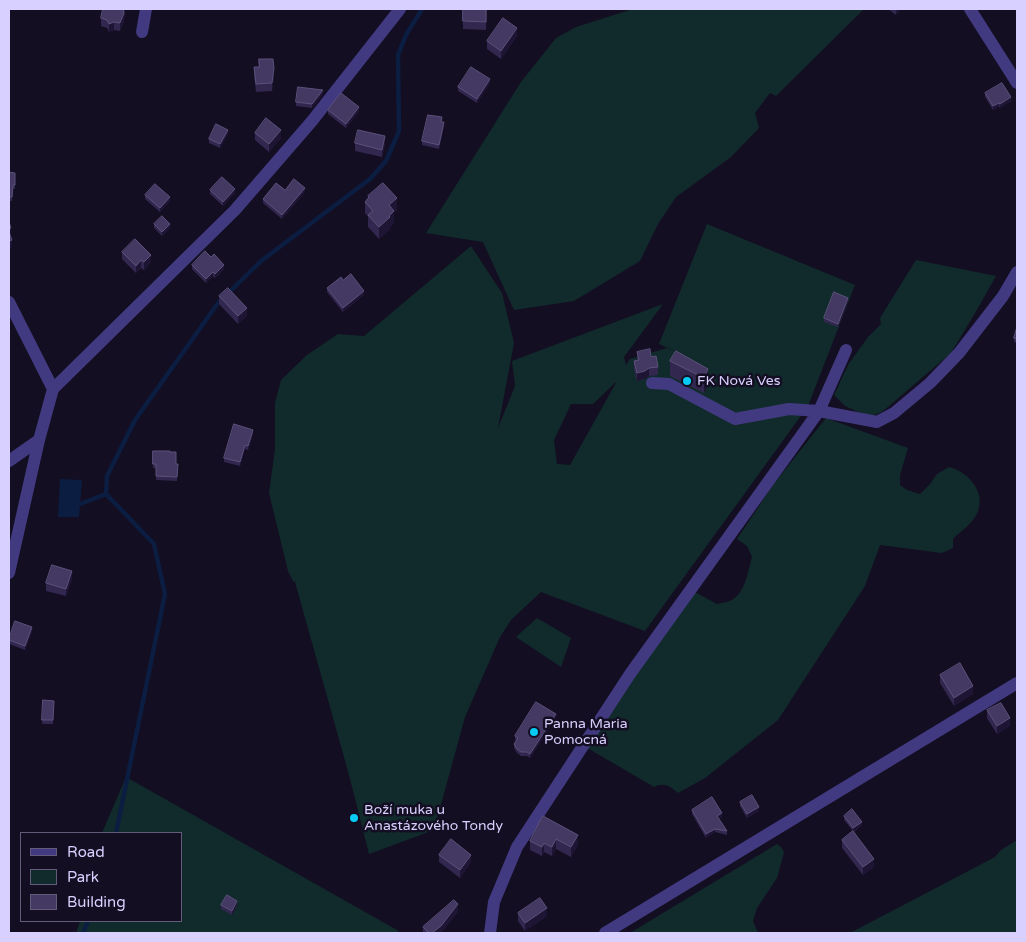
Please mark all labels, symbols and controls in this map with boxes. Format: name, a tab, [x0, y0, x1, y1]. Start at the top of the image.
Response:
place label: FK Nová Ves	[697, 373, 780, 389]
marker: FK Nová Ves	[681, 375, 693, 387]
place label: Panna Maria Pomocná	[544, 716, 628, 749]
marker: Panna Maria Pomocná	[528, 726, 540, 738]
place label: Boží muka u Anastázového Tondy	[364, 802, 503, 834]
marker: Boží muka u Anastázového Tondy	[348, 812, 360, 824]
legend	[20, 832, 182, 922]
text: Road	[67, 843, 105, 861]
text: Park	[67, 868, 99, 886]
text: Building	[67, 893, 126, 911]

